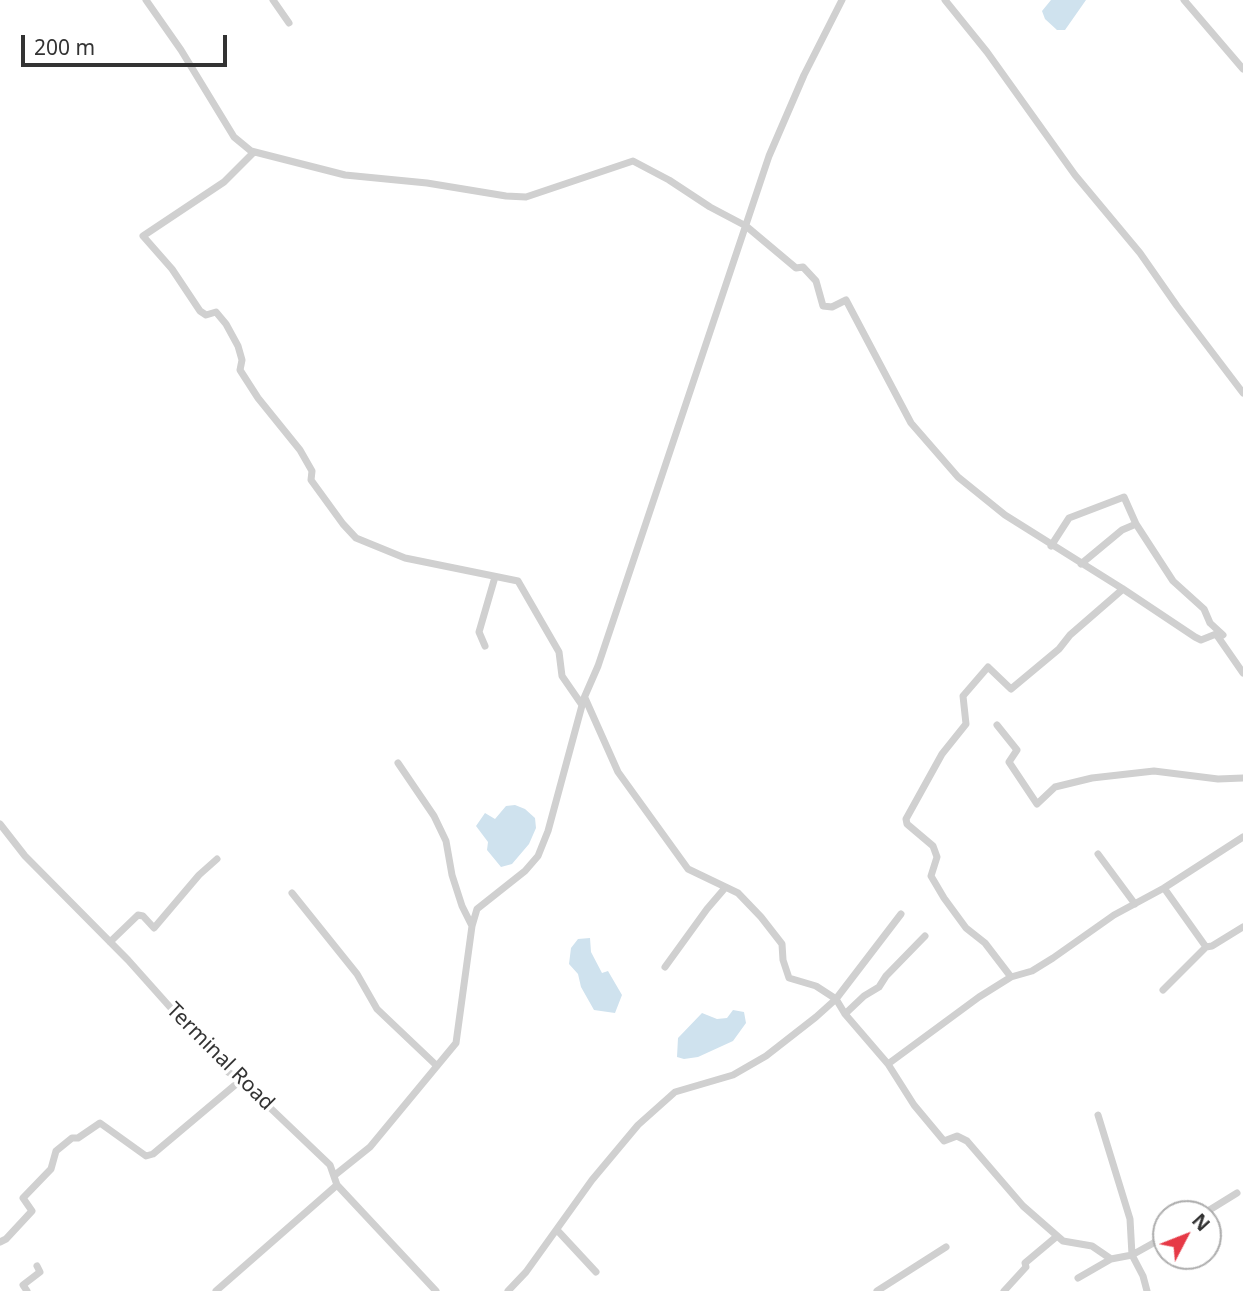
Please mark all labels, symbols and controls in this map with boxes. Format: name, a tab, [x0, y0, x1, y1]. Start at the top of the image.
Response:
scale bar	[24, 21, 231, 65]
text: 200 m	[34, 33, 95, 61]
street label: Terminal Road	[161, 998, 279, 1116]
north arrow	[1152, 1200, 1222, 1270]
text: N	[1186, 1208, 1216, 1237]

